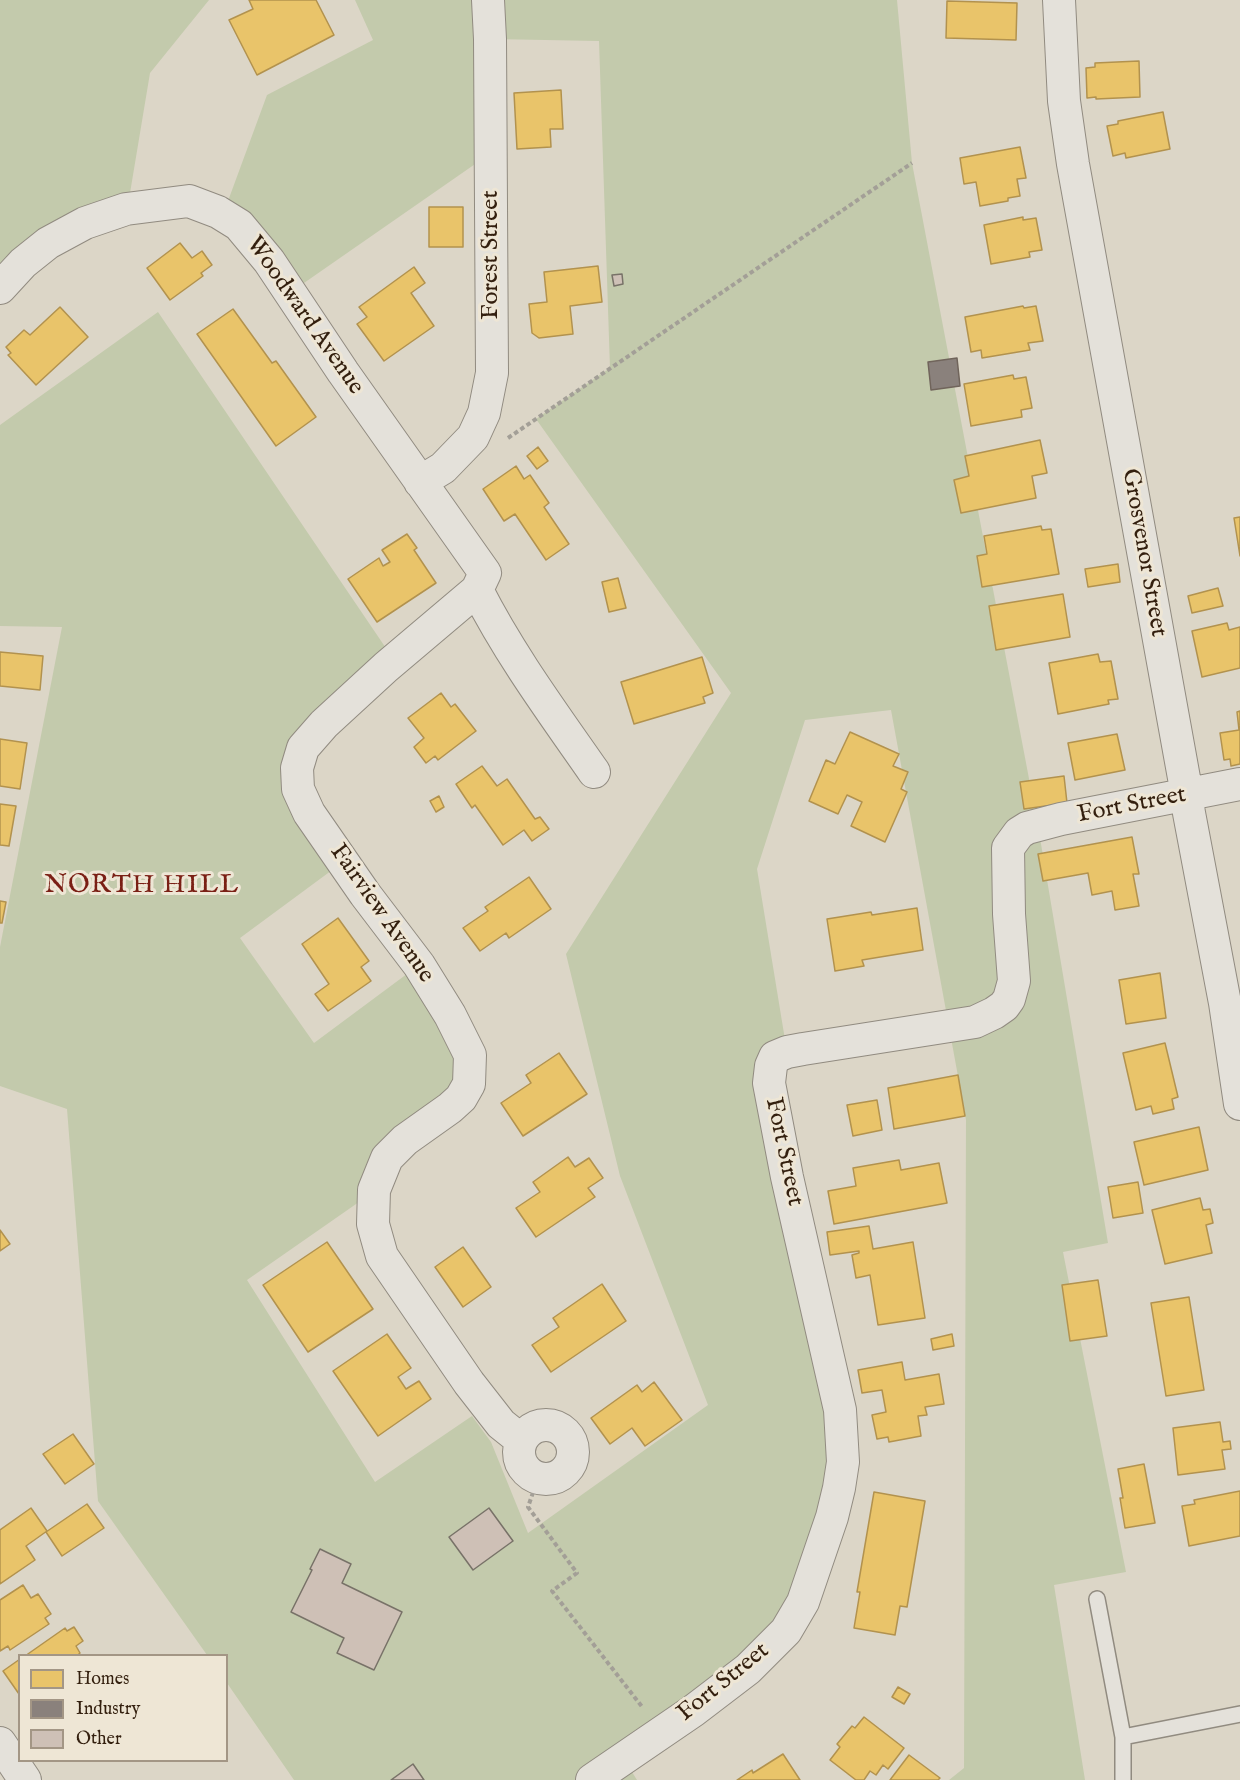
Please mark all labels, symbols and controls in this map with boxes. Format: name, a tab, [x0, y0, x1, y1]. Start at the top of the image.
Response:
street label: Forest Street	[478, 190, 506, 320]
street label: Woodward Avenue	[239, 231, 369, 401]
street label: Grosvenor Street	[1114, 467, 1172, 639]
street label: Fort Street	[1075, 781, 1189, 831]
street label: Fairview Avenue	[323, 839, 439, 989]
district label: NORTH HILL	[44, 871, 240, 903]
street label: Fort Street	[757, 1095, 809, 1209]
street label: Fort Street	[672, 1637, 776, 1729]
legend	[18, 1654, 228, 1762]
text: Homes	[76, 1668, 129, 1691]
text: Industry	[76, 1698, 140, 1721]
text: Other	[76, 1728, 122, 1751]

